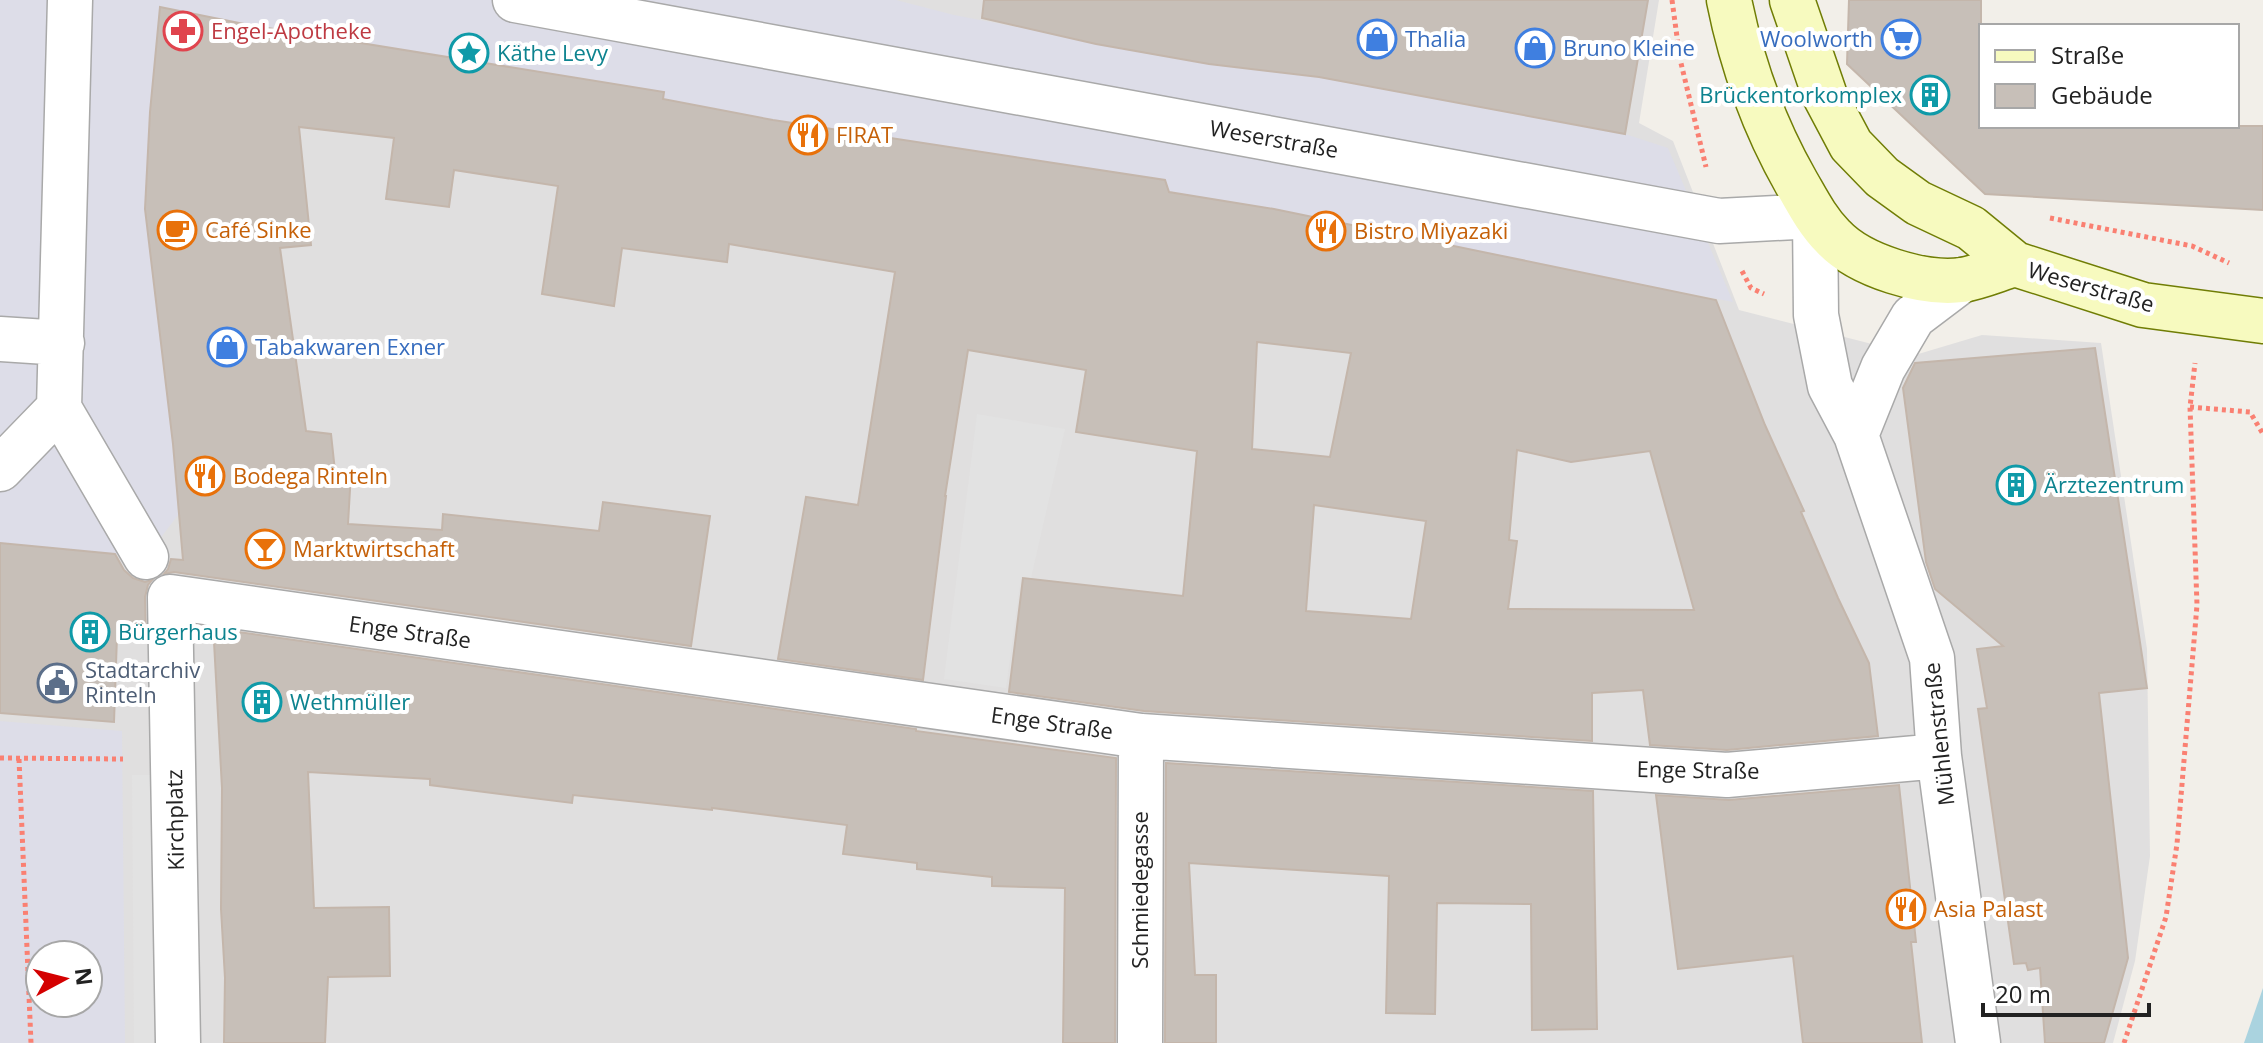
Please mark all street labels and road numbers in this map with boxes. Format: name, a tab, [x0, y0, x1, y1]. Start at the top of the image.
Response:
street label: Weserstraße	[1208, 112, 1341, 164]
street label: Weserstraße	[2025, 254, 2158, 318]
street label: Enge Straße	[347, 608, 473, 654]
street label: Mühlenstraße	[1916, 661, 1960, 807]
street label: Enge Straße	[989, 699, 1115, 745]
street label: Enge Straße	[1636, 753, 1760, 785]
street label: Kirchplatz	[158, 769, 190, 871]
street label: Schmiedegasse	[1124, 811, 1154, 969]

